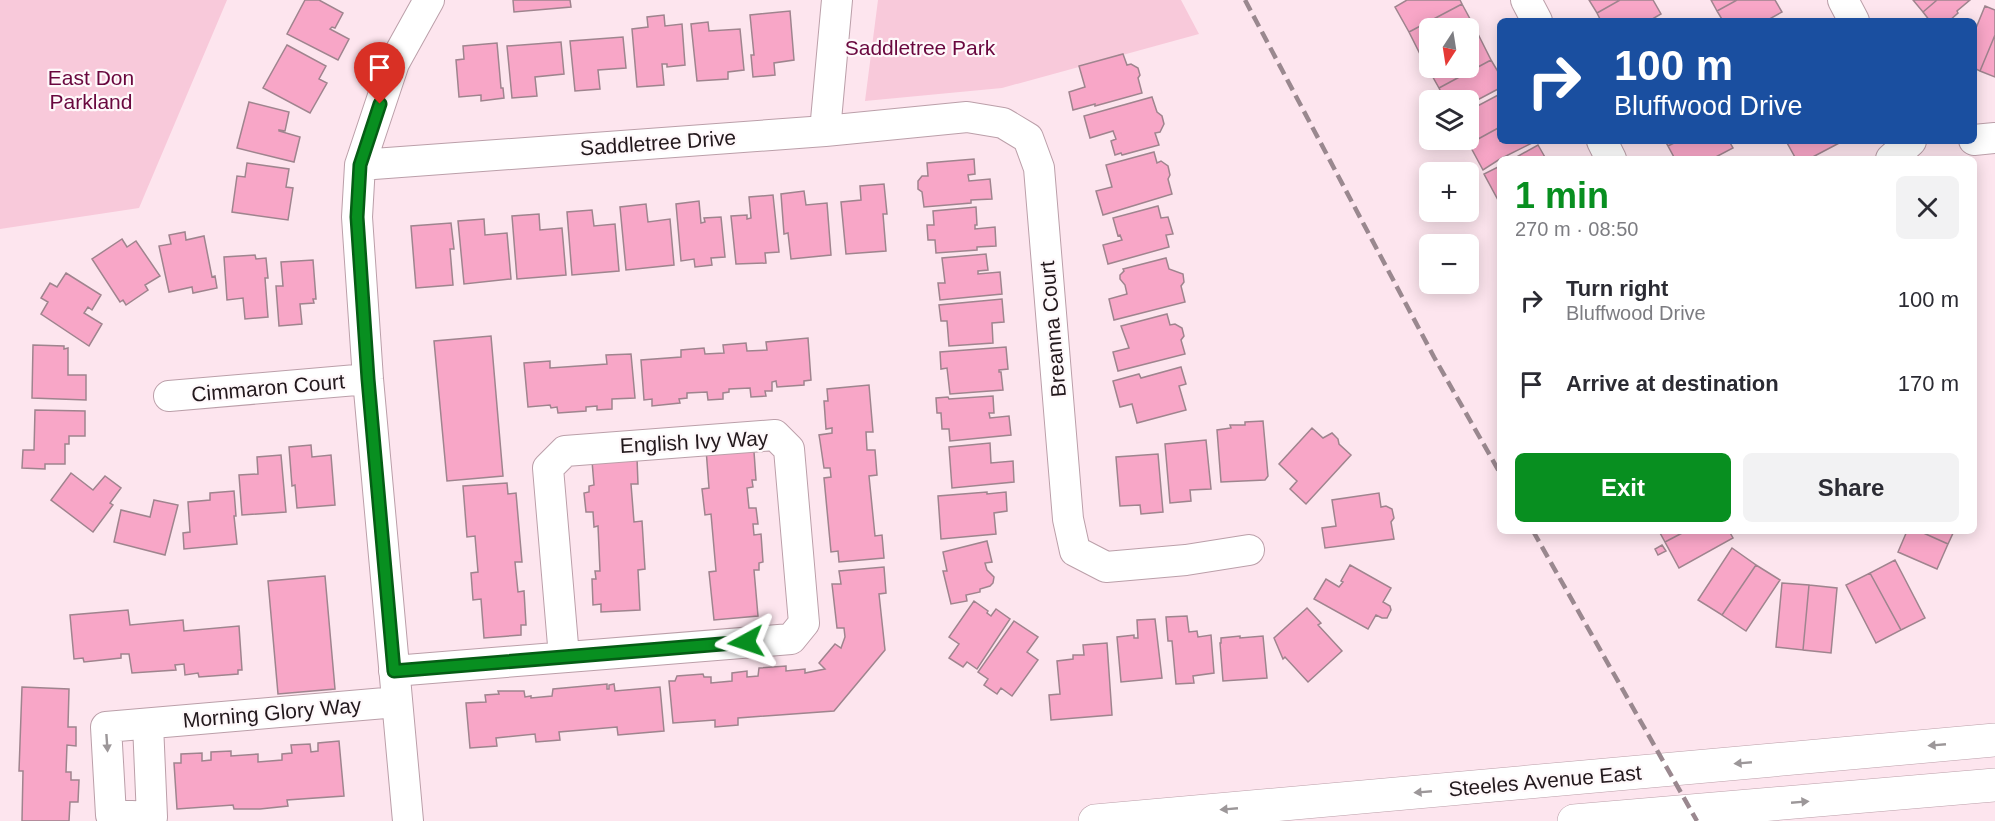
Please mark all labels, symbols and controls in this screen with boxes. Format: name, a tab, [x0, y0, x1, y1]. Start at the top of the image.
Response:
north arrow	[1419, 18, 1479, 78]
map controls	[1419, 18, 1479, 294]
park label: Saddletree Park	[845, 36, 996, 59]
pin	[354, 42, 405, 104]
icon: right	[1515, 42, 1593, 120]
text: 100 m	[1614, 42, 1733, 89]
icon: arrive	[363, 51, 396, 84]
park label: East Don Parkland	[48, 66, 134, 113]
button: layers	[1419, 90, 1479, 150]
text: Bluffwood Drive	[1614, 91, 1803, 121]
street label: Saddletree Drive	[579, 126, 737, 159]
button: +	[1419, 162, 1479, 222]
text: 1 min	[1515, 175, 1609, 216]
button: close	[1896, 176, 1959, 239]
text: 270 m · 08:50	[1515, 218, 1638, 240]
button: −	[1419, 234, 1479, 294]
street label: Breanna Court	[1035, 260, 1070, 398]
text: Turn right	[1566, 276, 1668, 301]
icon: right	[1515, 284, 1548, 317]
text: 100 m	[1898, 287, 1959, 312]
text: Bluffwood Drive	[1566, 302, 1706, 324]
icon: arrive	[1515, 368, 1548, 401]
street label: Cimmaron Court	[190, 369, 346, 406]
text: Arrive at destination	[1566, 371, 1779, 396]
text: 170 m	[1898, 371, 1959, 396]
street label: English Ivy Way	[619, 426, 769, 457]
button: Exit	[1515, 453, 1731, 522]
button: Share	[1743, 453, 1959, 522]
position arrow	[714, 610, 778, 674]
street label: Morning Glory Way	[182, 693, 363, 732]
one-way arrow	[102, 733, 111, 752]
one-way arrow	[1927, 740, 1946, 750]
one-way arrow	[1733, 758, 1752, 768]
street label: Steeles Avenue East	[1448, 761, 1642, 800]
one-way arrow	[1413, 787, 1432, 796]
one-way arrow	[1790, 797, 1809, 807]
one-way arrow	[1219, 804, 1238, 814]

